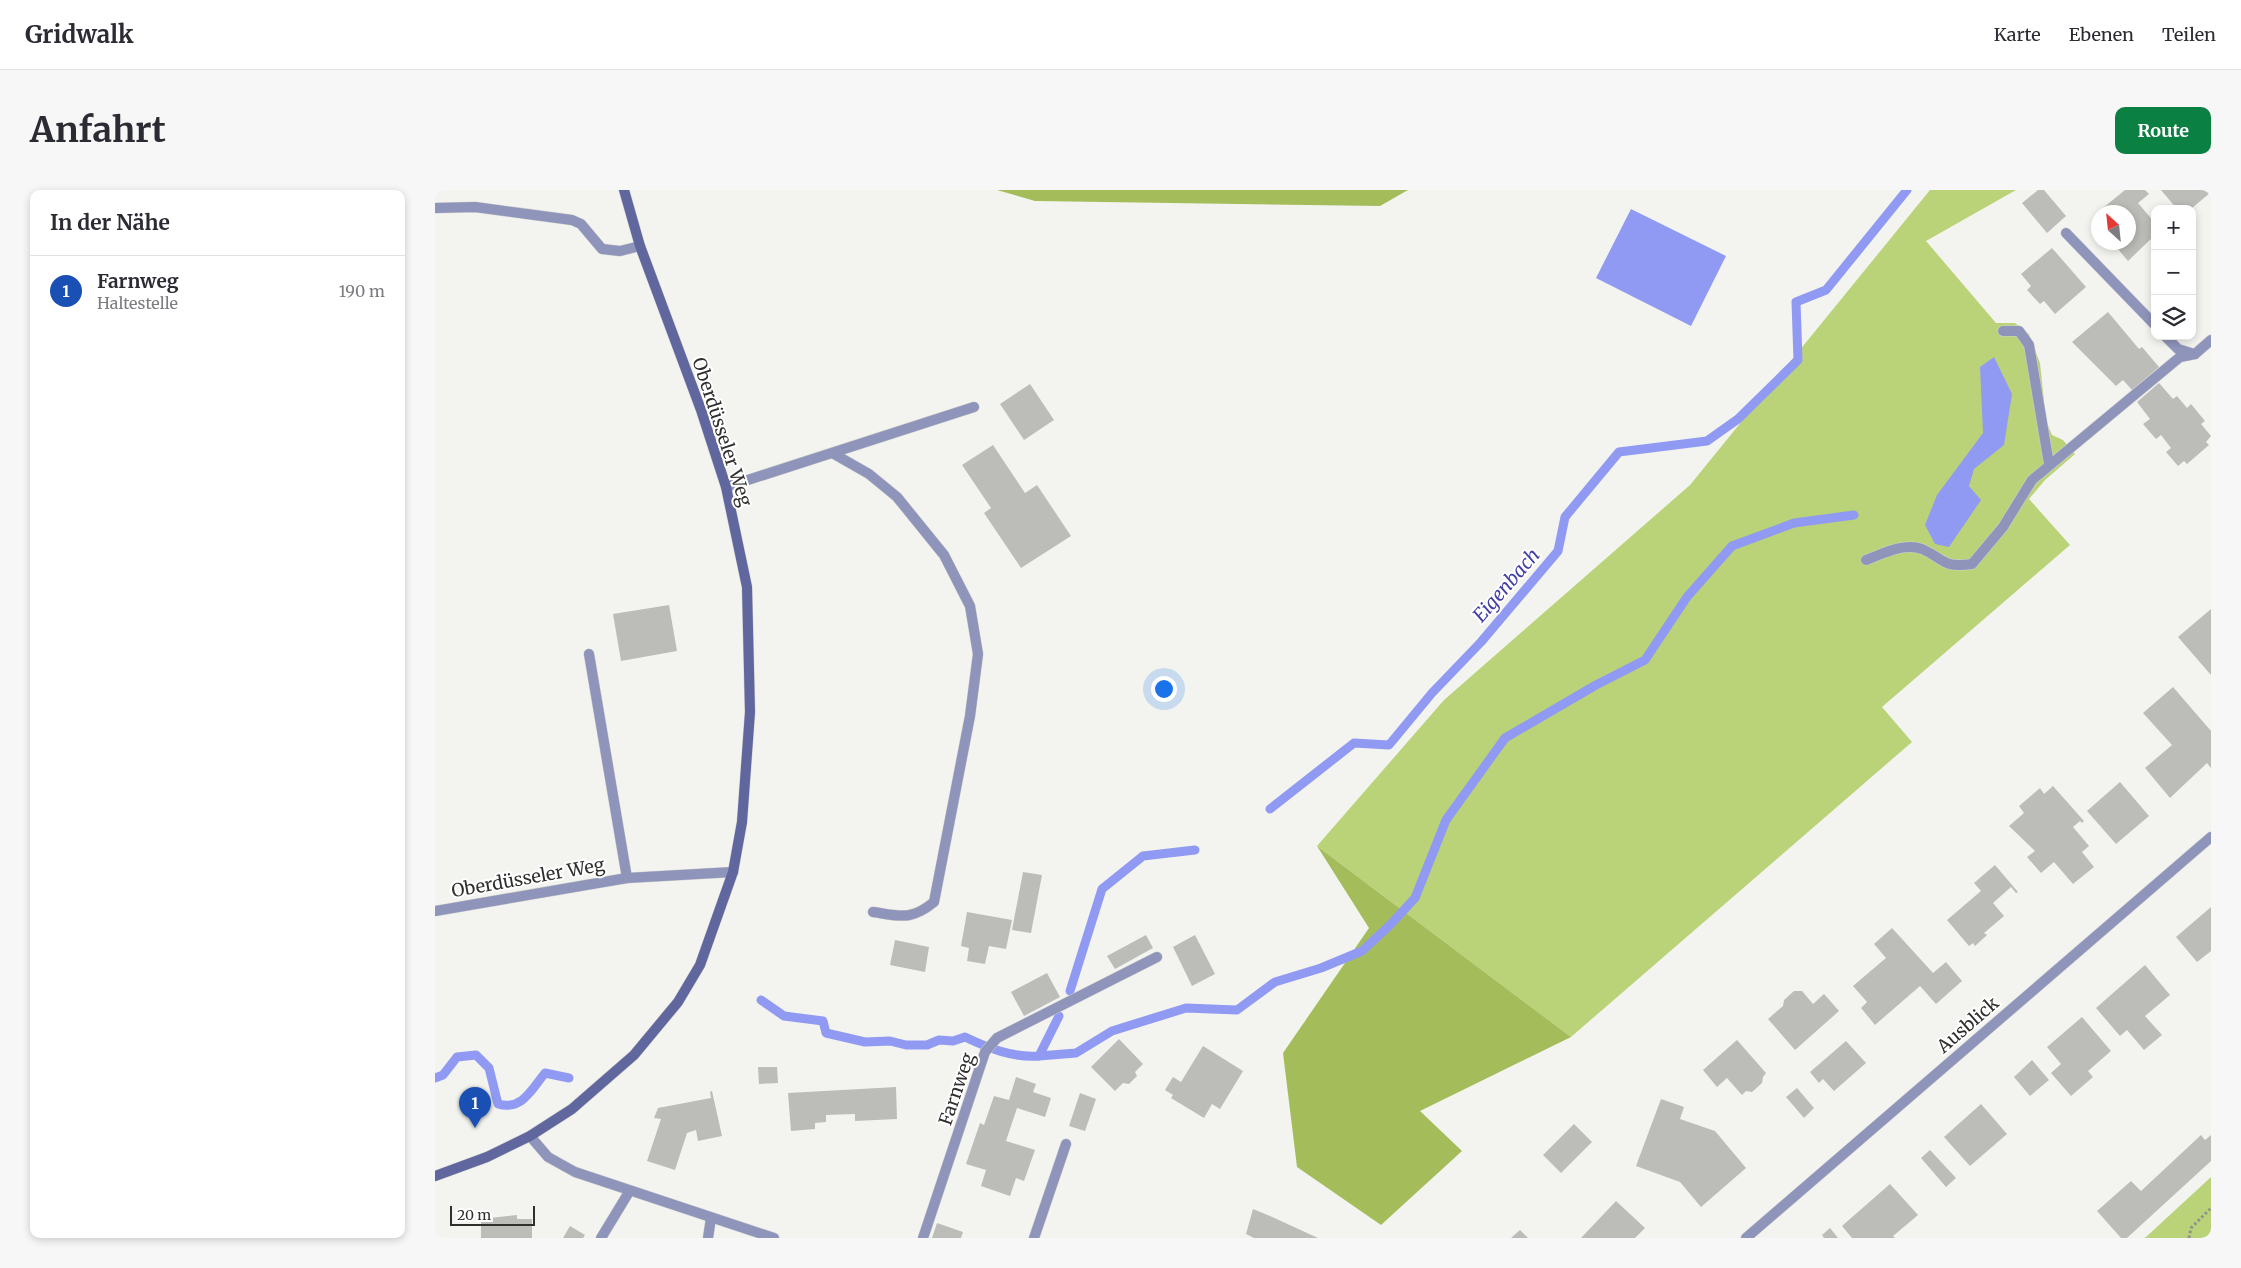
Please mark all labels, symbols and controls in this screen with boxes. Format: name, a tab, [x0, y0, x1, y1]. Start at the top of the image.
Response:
text: Gridwalk	[25, 19, 134, 50]
text: Karte	[1994, 23, 2041, 46]
text: Ebenen	[2069, 23, 2134, 46]
text: Teilen	[2162, 23, 2216, 46]
button: Route	[2115, 107, 2211, 154]
text: Anfahrt	[30, 108, 166, 152]
north arrow	[2091, 205, 2136, 250]
map controls	[2151, 205, 2196, 340]
button: +	[2151, 205, 2196, 250]
text: In der Nähe	[50, 209, 170, 236]
button: −	[2151, 250, 2196, 295]
text: Farnweg	[97, 269, 179, 293]
text: 1	[62, 281, 70, 301]
text: 190 m	[339, 281, 385, 301]
text: Haltestelle	[97, 293, 178, 313]
button: layers	[2151, 295, 2196, 340]
street label: Oberdüsseler Weg	[688, 355, 757, 509]
water label: Eigenbach	[1467, 543, 1545, 627]
your location	[1151, 676, 1177, 702]
street label: Oberdüsseler Weg	[450, 853, 606, 902]
street label: Ausblick	[1931, 991, 2004, 1058]
street label: Farnweg	[933, 1050, 980, 1128]
pin: 1	[459, 1087, 491, 1128]
scale bar	[450, 1203, 535, 1226]
text: 20 m	[457, 1206, 491, 1224]

